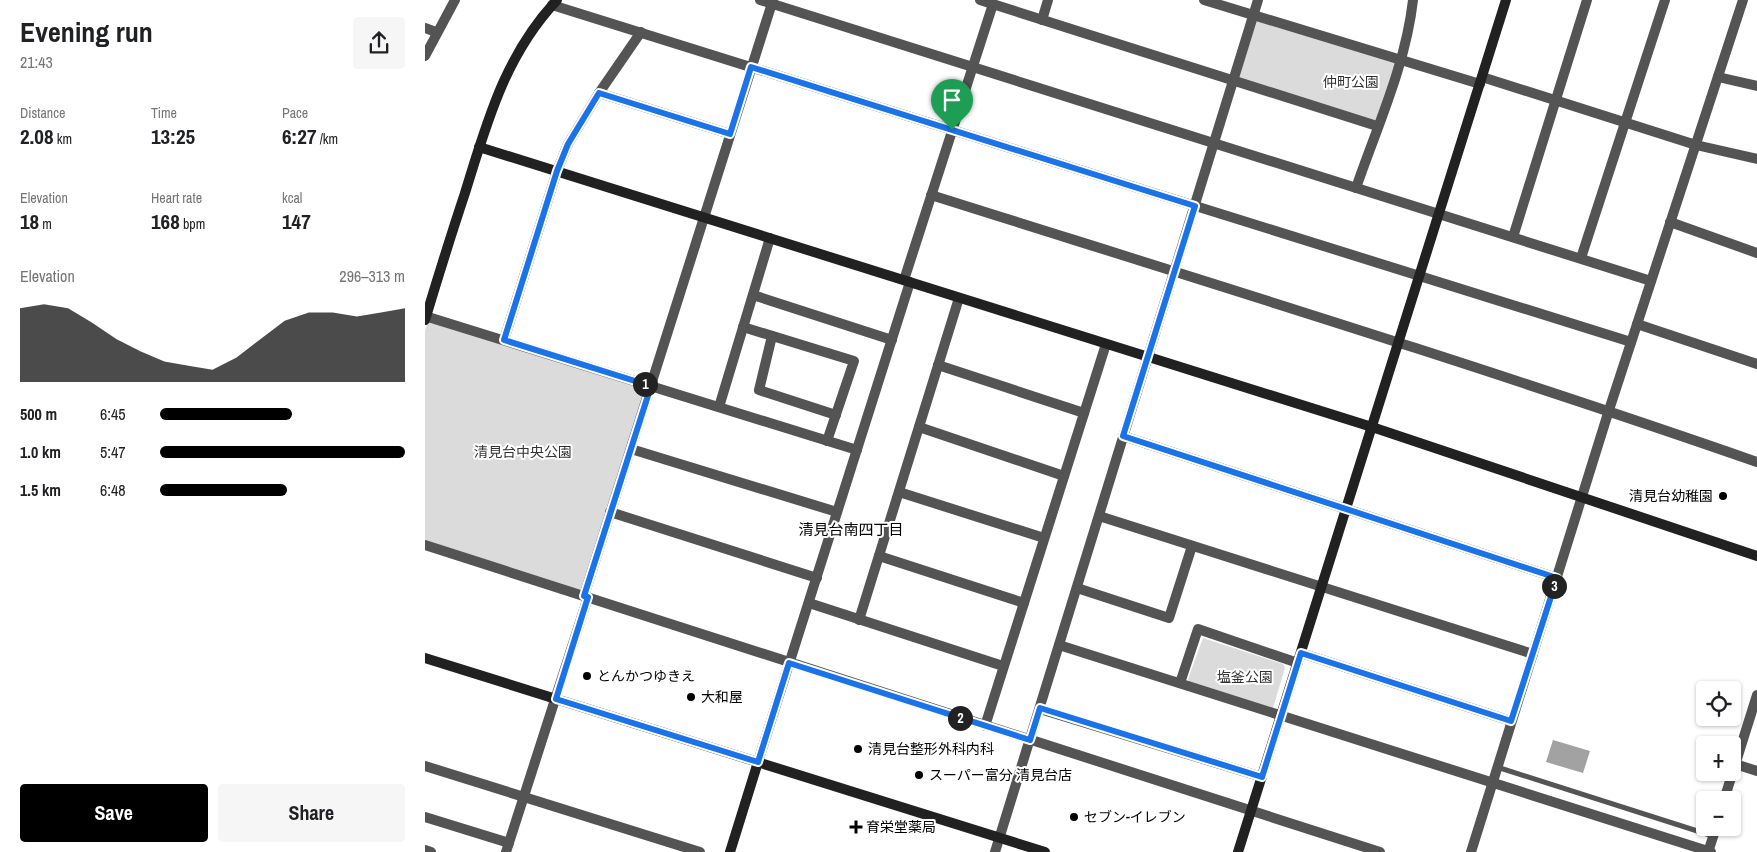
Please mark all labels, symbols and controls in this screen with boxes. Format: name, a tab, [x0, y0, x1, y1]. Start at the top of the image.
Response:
text: Evening run	[20, 13, 153, 51]
button: share	[353, 17, 405, 69]
text: 21:43	[20, 51, 53, 73]
park label: 仲町公園	[1323, 73, 1379, 91]
pin	[931, 79, 973, 130]
icon: arrive	[938, 86, 966, 114]
text: Distance	[20, 104, 65, 122]
text: Time	[151, 104, 177, 122]
text: Pace	[282, 104, 308, 122]
text: 2.08	[20, 122, 54, 151]
text: 13:25	[151, 122, 195, 151]
text: 6:27	[282, 122, 316, 151]
text: km	[54, 130, 72, 148]
text: /km	[316, 130, 338, 148]
text: Elevation	[20, 189, 68, 207]
text: Heart rate	[151, 189, 202, 207]
text: kcal	[282, 189, 302, 207]
text: 18	[20, 207, 39, 236]
text: 168	[151, 207, 180, 236]
text: 147	[282, 207, 311, 236]
text: m	[39, 215, 52, 233]
text: bpm	[180, 215, 205, 233]
text: Elevation	[20, 265, 75, 287]
text: 296–313 m	[339, 265, 405, 287]
pin: 1	[633, 372, 657, 396]
text: 1	[642, 375, 649, 393]
text: 500 m	[20, 403, 57, 425]
text: 6:45	[100, 403, 126, 425]
text: 1.0 km	[20, 441, 61, 463]
text: 5:47	[100, 441, 126, 463]
park label: 清見台中央公園	[474, 443, 572, 461]
text: 1.5 km	[20, 479, 61, 501]
text: 6:48	[100, 479, 126, 501]
place label: 清見台幼稚園	[1629, 487, 1713, 505]
marker: 清見台幼稚園	[1717, 490, 1729, 502]
district label: 清見台南四丁目	[798, 519, 904, 540]
pin: 3	[1541, 574, 1567, 598]
text: 3	[1551, 577, 1558, 595]
place label: とんかつゆきえ	[597, 667, 695, 685]
park label: 塩釜公園	[1217, 668, 1273, 686]
marker: とんかつゆきえ	[581, 670, 593, 682]
map controls	[1696, 681, 1741, 836]
button: locate	[1696, 681, 1741, 726]
place label: 大和屋	[701, 688, 743, 706]
marker: 大和屋	[685, 691, 697, 703]
pin: 2	[947, 706, 973, 730]
text: 2	[957, 709, 964, 727]
button: +	[1696, 736, 1741, 781]
place label: 清見台整形外科内科	[868, 740, 994, 758]
marker: 清見台整形外科内科	[852, 743, 864, 755]
place label: スーパー富分 清見台店	[929, 766, 1072, 784]
marker: スーパー富分 清見台店	[913, 769, 925, 781]
button: Save	[20, 784, 208, 842]
button: Share	[218, 784, 405, 842]
button: −	[1696, 791, 1741, 836]
place label: セブン-イレブン	[1084, 808, 1186, 826]
marker: セブン-イレブン	[1068, 811, 1080, 823]
place label: 育栄堂薬局	[866, 818, 936, 836]
marker: 育栄堂薬局	[850, 821, 862, 833]

